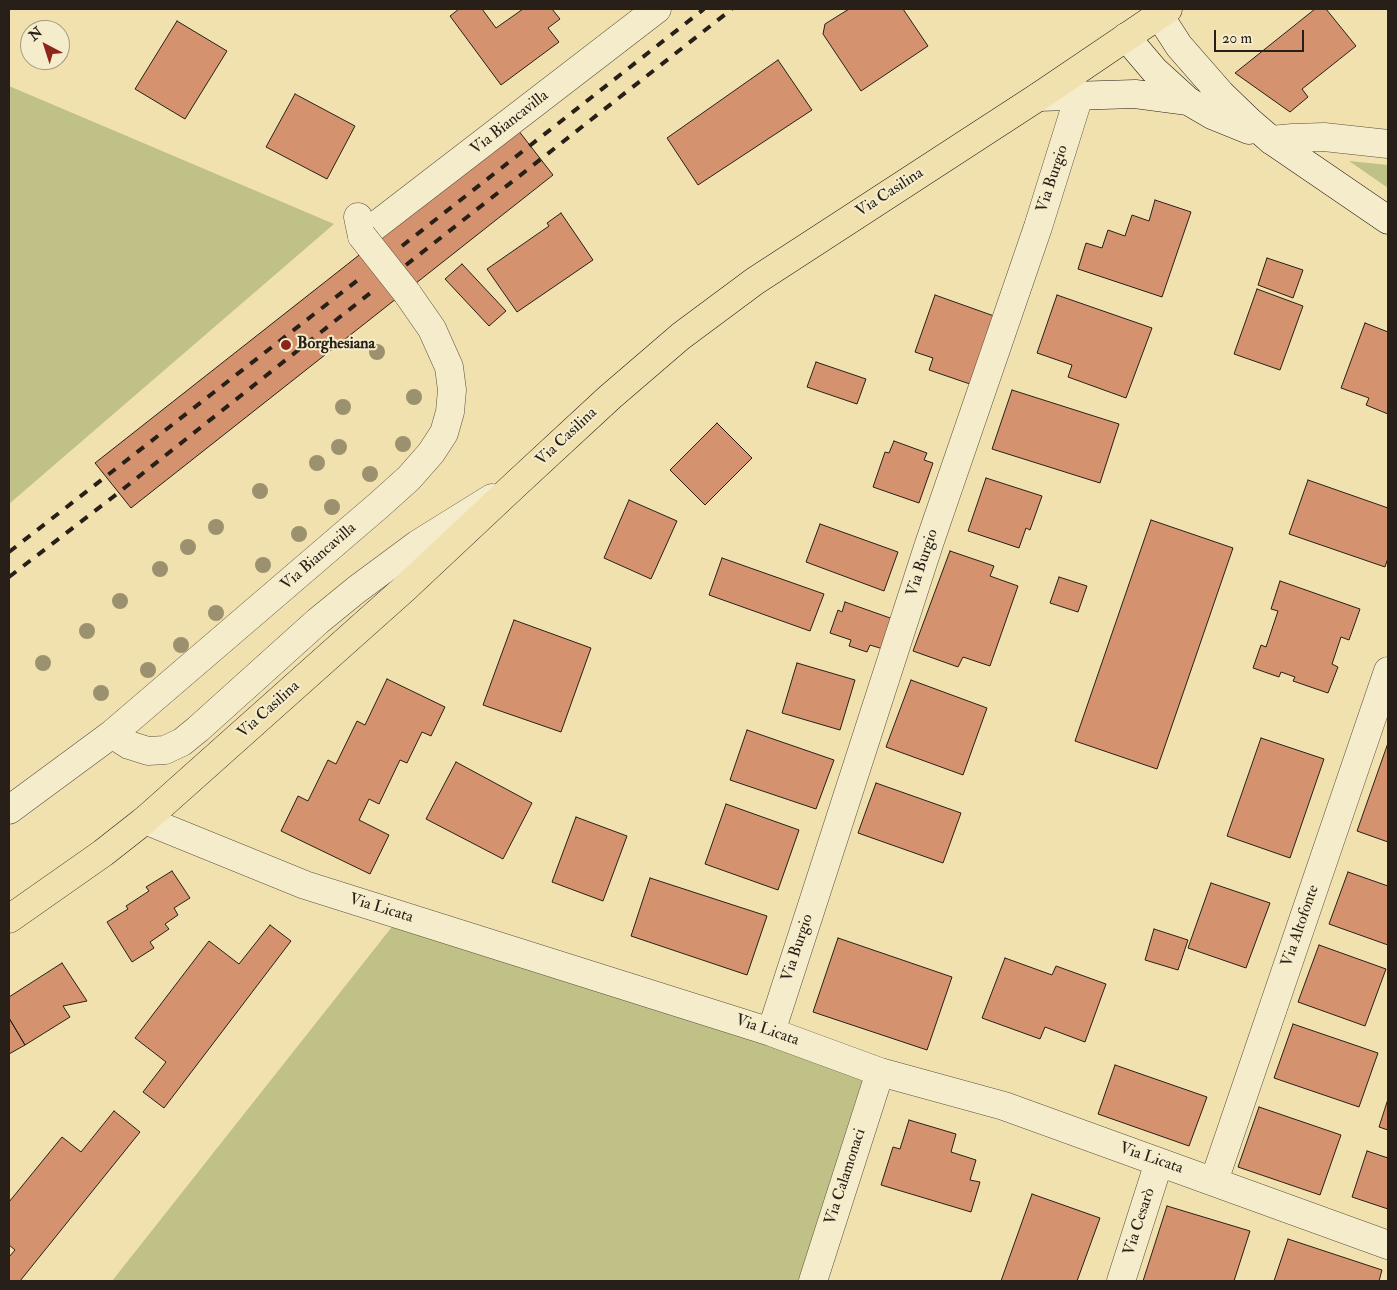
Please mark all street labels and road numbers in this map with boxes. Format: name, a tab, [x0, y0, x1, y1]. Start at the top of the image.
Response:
street label: Via Biancavilla	[467, 87, 553, 159]
street label: Via Burgio	[1033, 143, 1073, 215]
street label: Via Casilina	[853, 164, 927, 222]
street label: Via Casilina	[532, 404, 602, 470]
street label: Via Biancavilla	[277, 519, 361, 595]
street label: Via Burgio	[903, 527, 943, 599]
street label: Via Casilina	[234, 677, 304, 743]
street label: Via Altofonte	[1278, 883, 1324, 969]
street label: Via Licata	[347, 890, 415, 928]
street label: Via Burgio	[778, 912, 818, 984]
street label: Via Licata	[733, 1011, 801, 1051]
street label: Via Calamonaci	[821, 1126, 871, 1228]
street label: Via Licata	[1117, 1139, 1185, 1179]
street label: Via Cesarò	[1120, 1186, 1160, 1258]

